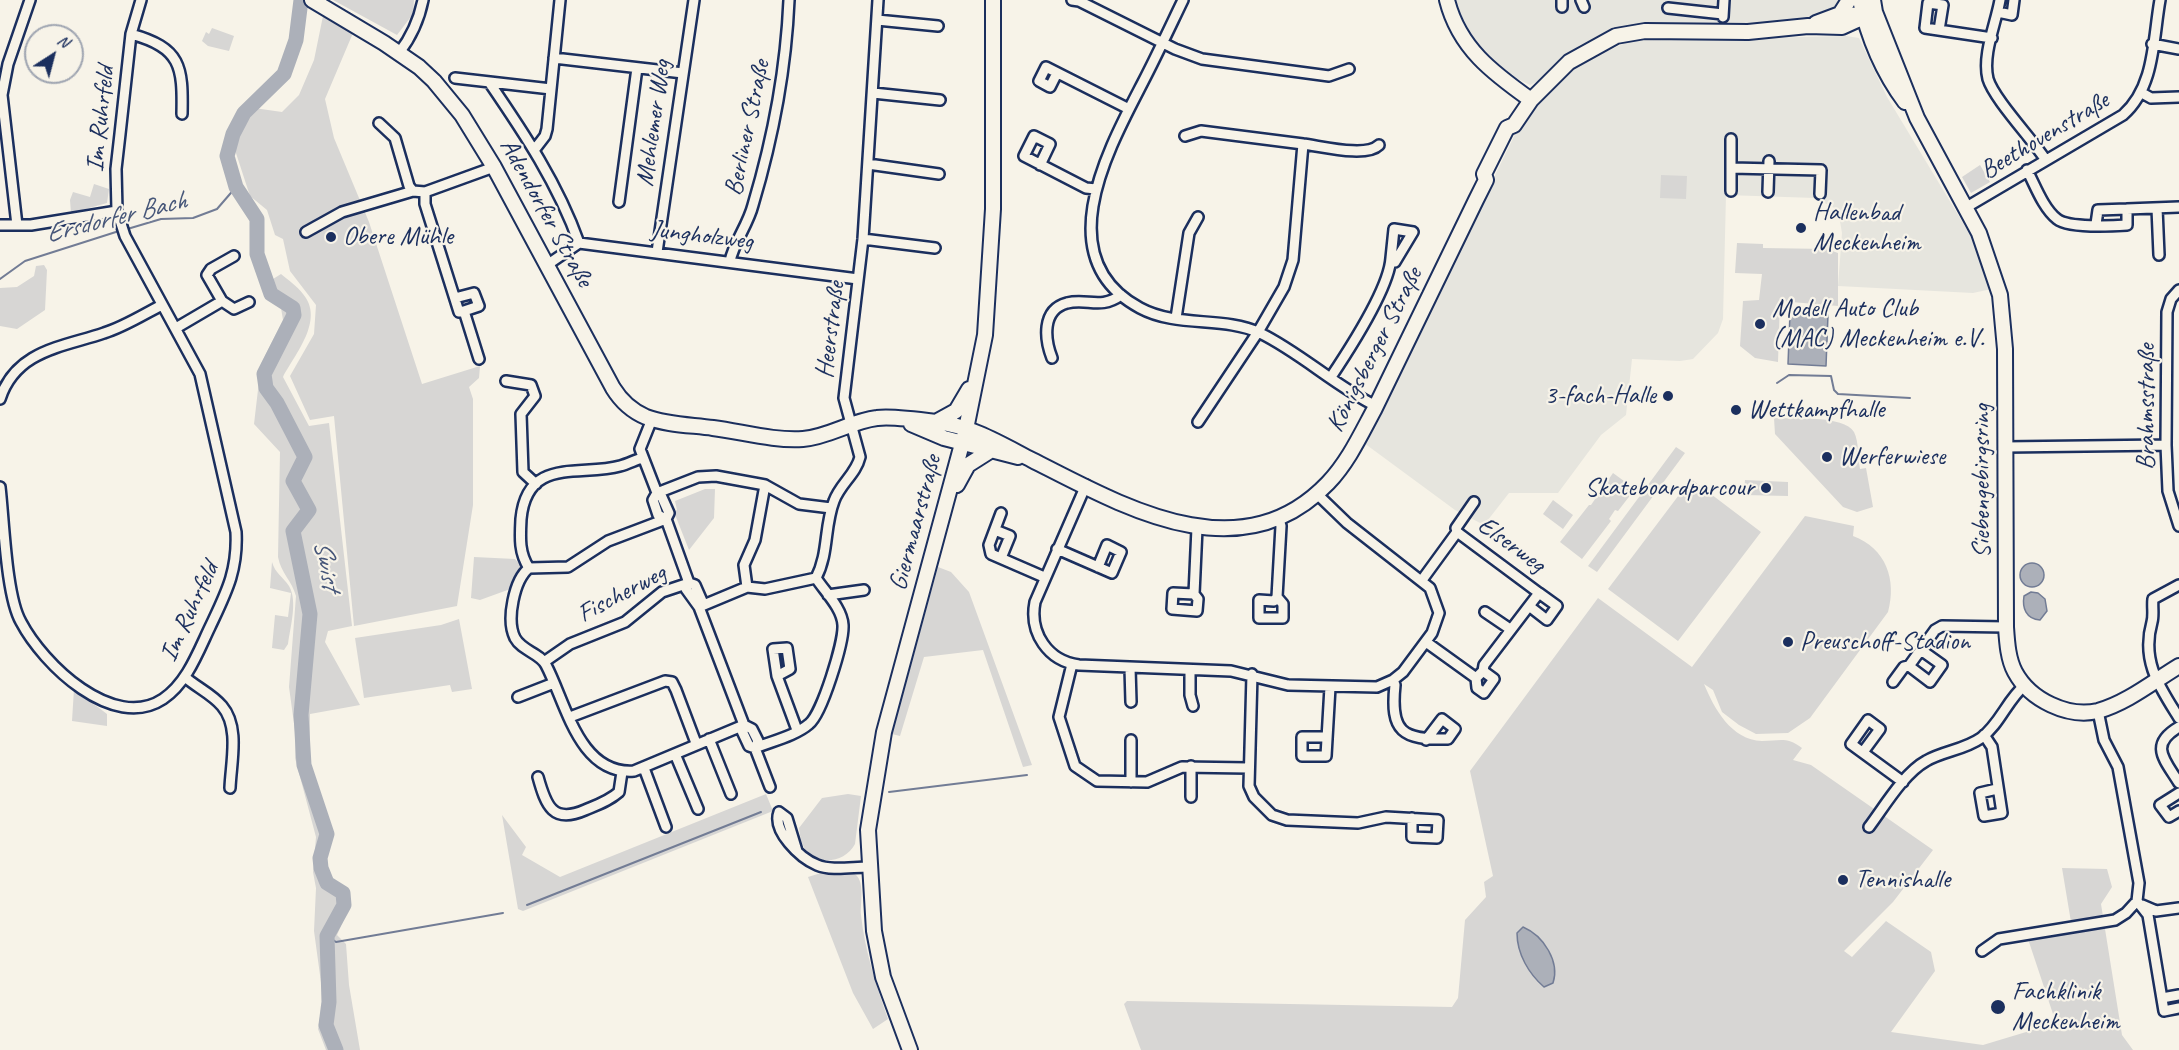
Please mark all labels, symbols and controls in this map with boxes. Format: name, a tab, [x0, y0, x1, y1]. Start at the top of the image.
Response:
north arrow	[24, 24, 84, 84]
text: N	[54, 30, 73, 52]
street label: Berliner Straße	[718, 57, 778, 199]
street label: Mehlemer Weg	[630, 58, 678, 188]
street label: Im Ruhrfeld	[80, 65, 122, 173]
street label: Beethovenstraße	[1975, 85, 2115, 187]
street label: Adendorfer Straße	[492, 133, 600, 293]
water label: Ersdorfer Bach	[42, 185, 190, 251]
place label: Hallenbad Meckenheim	[1813, 197, 1920, 258]
street label: Jungholzweg	[649, 214, 755, 258]
place label: Obere Mühle	[343, 221, 453, 253]
marker: Hallenbad Meckenheim	[1794, 221, 1808, 235]
marker: Obere Mühle	[324, 230, 338, 244]
street label: Königsberger Straße	[1320, 262, 1430, 438]
street label: Heerstraße	[810, 280, 852, 380]
place label: Modell Auto Club (MAC) Meckenheim e.V.	[1772, 293, 1984, 354]
marker: Modell Auto Club (MAC) Meckenheim e.V.	[1753, 317, 1767, 331]
street label: Brahmsstraße	[2131, 344, 2163, 470]
place label: 3-fach-Halle	[1545, 380, 1656, 412]
marker: 3-fach-Halle	[1661, 389, 1675, 403]
place label: Wettkampfhalle	[1748, 394, 1884, 426]
marker: Wettkampfhalle	[1729, 403, 1743, 417]
street label: Siebengebirgsring	[1966, 404, 1998, 558]
place label: Werferwiese	[1839, 441, 1945, 473]
marker: Werferwiese	[1820, 450, 1834, 464]
street label: Giermaarstraße	[883, 452, 949, 594]
place label: Skateboardparcour	[1585, 472, 1754, 504]
marker: Skateboardparcour	[1759, 481, 1773, 495]
street label: Elserweg	[1471, 510, 1551, 580]
water label: Swist	[305, 537, 347, 593]
street label: Im Ruhrfeld	[153, 557, 227, 667]
street label: Fischerweg	[572, 558, 672, 630]
place label: Preuschoff-Stadion	[1800, 626, 1970, 658]
marker: Preuschoff-Stadion	[1781, 635, 1795, 649]
place label: Tennishalle	[1855, 864, 1950, 896]
marker: Tennishalle	[1836, 873, 1850, 887]
place label: Fachklinik Meckenheim	[2012, 976, 2119, 1038]
marker: Fachklinik Meckenheim	[1989, 998, 2007, 1016]

